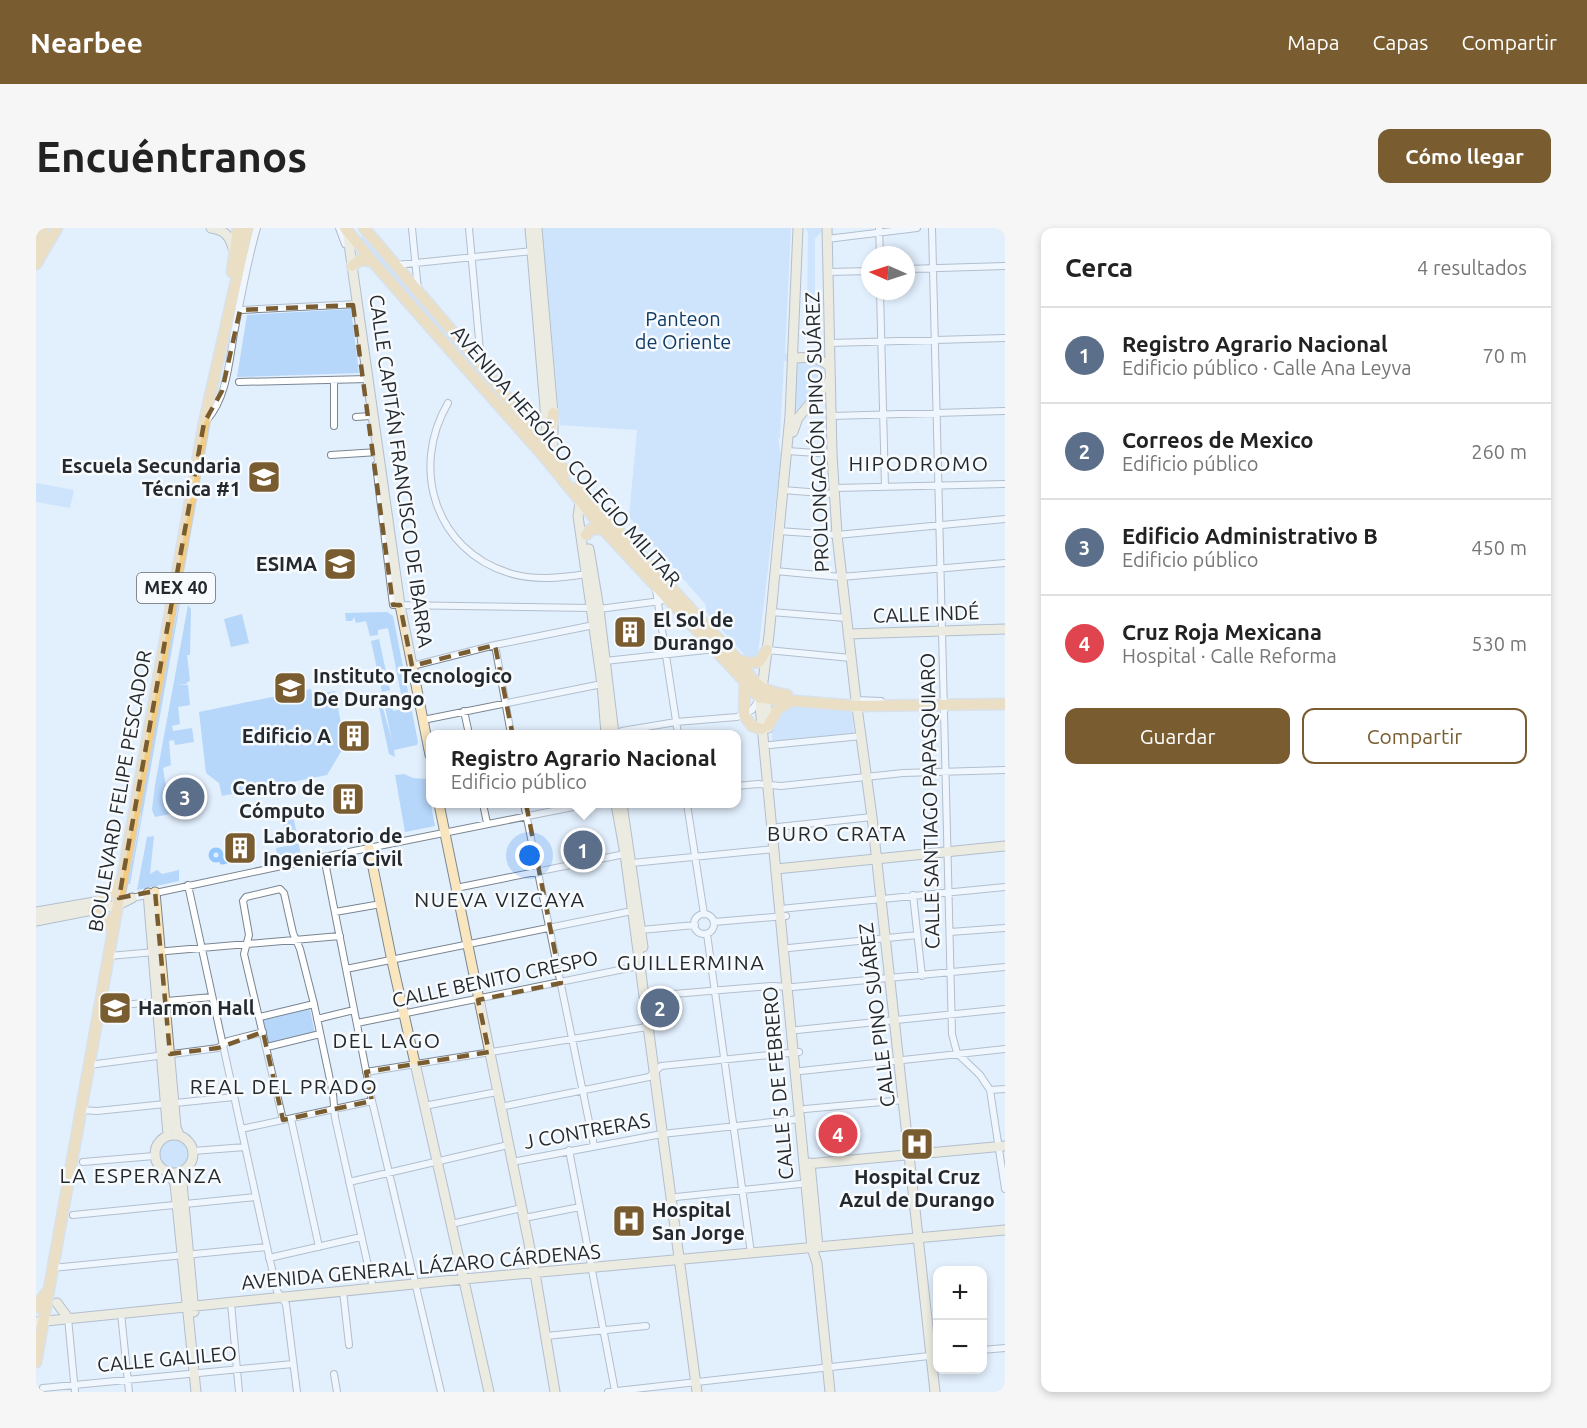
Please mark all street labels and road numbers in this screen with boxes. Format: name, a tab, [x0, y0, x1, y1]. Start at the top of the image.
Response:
street label: PROLONGACIÓN PINO SUÁREZ	[800, 291, 833, 573]
street label: CALLE CAPITÁN FRANCISCO DE IBARRA	[365, 293, 438, 649]
street label: AVENIDA HERÓICO COLEGIO MILITAR	[447, 321, 686, 591]
road number: MEX 40	[137, 573, 215, 603]
street label: CALLE INDÉ	[872, 600, 980, 627]
street label: BOULEVARD FELIPE PESCADOR	[83, 648, 156, 933]
street label: CALLE SANTIAGO PAPASQUIARO	[915, 653, 944, 949]
street label: CALLE PINO SUÁREZ	[854, 922, 899, 1109]
street label: CALLE BENITO CRESPO	[390, 945, 600, 1012]
street label: CALLE 5 DE FEBRERO	[758, 986, 797, 1181]
street label: J CONTRERAS	[522, 1108, 652, 1153]
street label: AVENIDA GENERAL LÁZARO CÁRDENAS	[240, 1239, 602, 1294]
street label: CALLE GALILEO	[96, 1341, 238, 1376]

